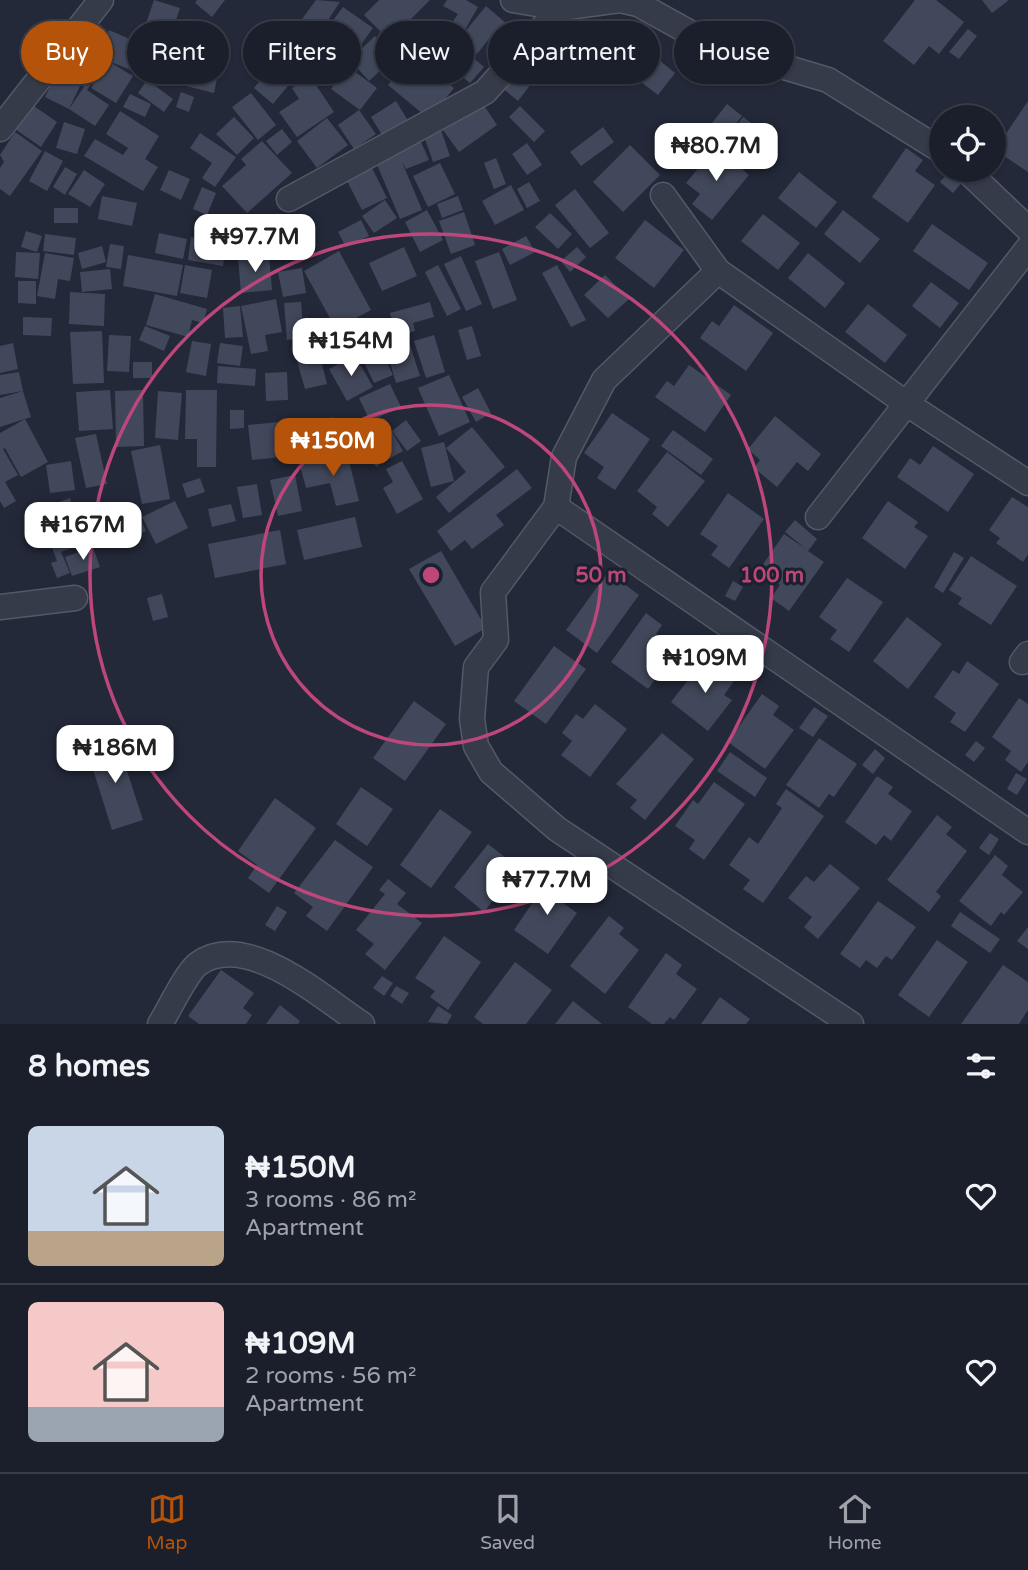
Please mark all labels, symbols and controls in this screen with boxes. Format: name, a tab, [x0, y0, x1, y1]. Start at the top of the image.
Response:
chip: Buy	[21, 21, 113, 84]
chip: Rent	[127, 21, 229, 84]
chip: Filters	[243, 21, 361, 84]
chip: New	[375, 21, 474, 84]
chip: Apartment	[488, 21, 660, 84]
chip: House	[674, 21, 794, 84]
map controls	[929, 105, 1006, 182]
button: locate	[929, 105, 1006, 182]
pin: ₦80.7M	[659, 124, 773, 183]
text: ₦80.7M	[671, 132, 761, 160]
pin: ₦97.7M	[198, 215, 312, 274]
text: ₦97.7M	[210, 223, 300, 251]
pin: ₦154M	[302, 318, 400, 378]
text: ₦154M	[309, 327, 393, 355]
pin: ₦150M	[284, 419, 382, 478]
text: ₦150M	[291, 427, 375, 455]
pin: ₦167M	[34, 503, 132, 562]
text: ₦167M	[41, 511, 125, 539]
centre of rings	[419, 563, 443, 587]
text: 50 m	[575, 563, 627, 588]
text: 100 m	[740, 563, 804, 588]
pin: ₦109M	[656, 636, 754, 695]
text: ₦109M	[663, 644, 747, 672]
pin: ₦186M	[66, 726, 164, 785]
text: ₦186M	[73, 734, 157, 762]
pin: ₦77.7M	[490, 858, 604, 917]
text: ₦77.7M	[502, 866, 592, 894]
icon: filters	[962, 1047, 1000, 1085]
text: 8 homes	[28, 1048, 150, 1085]
text: ₦150M	[245, 1149, 356, 1186]
icon: home	[84, 1154, 168, 1238]
icon: heart	[962, 1177, 1000, 1215]
text: 3 rooms · 86 m²	[245, 1186, 416, 1214]
text: Apartment	[245, 1214, 364, 1242]
text: ₦109M	[245, 1325, 356, 1362]
icon: home	[84, 1330, 168, 1414]
icon: heart	[962, 1353, 1000, 1391]
text: 2 rooms · 56 m²	[245, 1362, 416, 1390]
text: Apartment	[245, 1390, 364, 1418]
tab: Map	[146, 1490, 187, 1554]
tab: Saved	[480, 1490, 535, 1554]
tab: Home	[828, 1490, 882, 1554]

